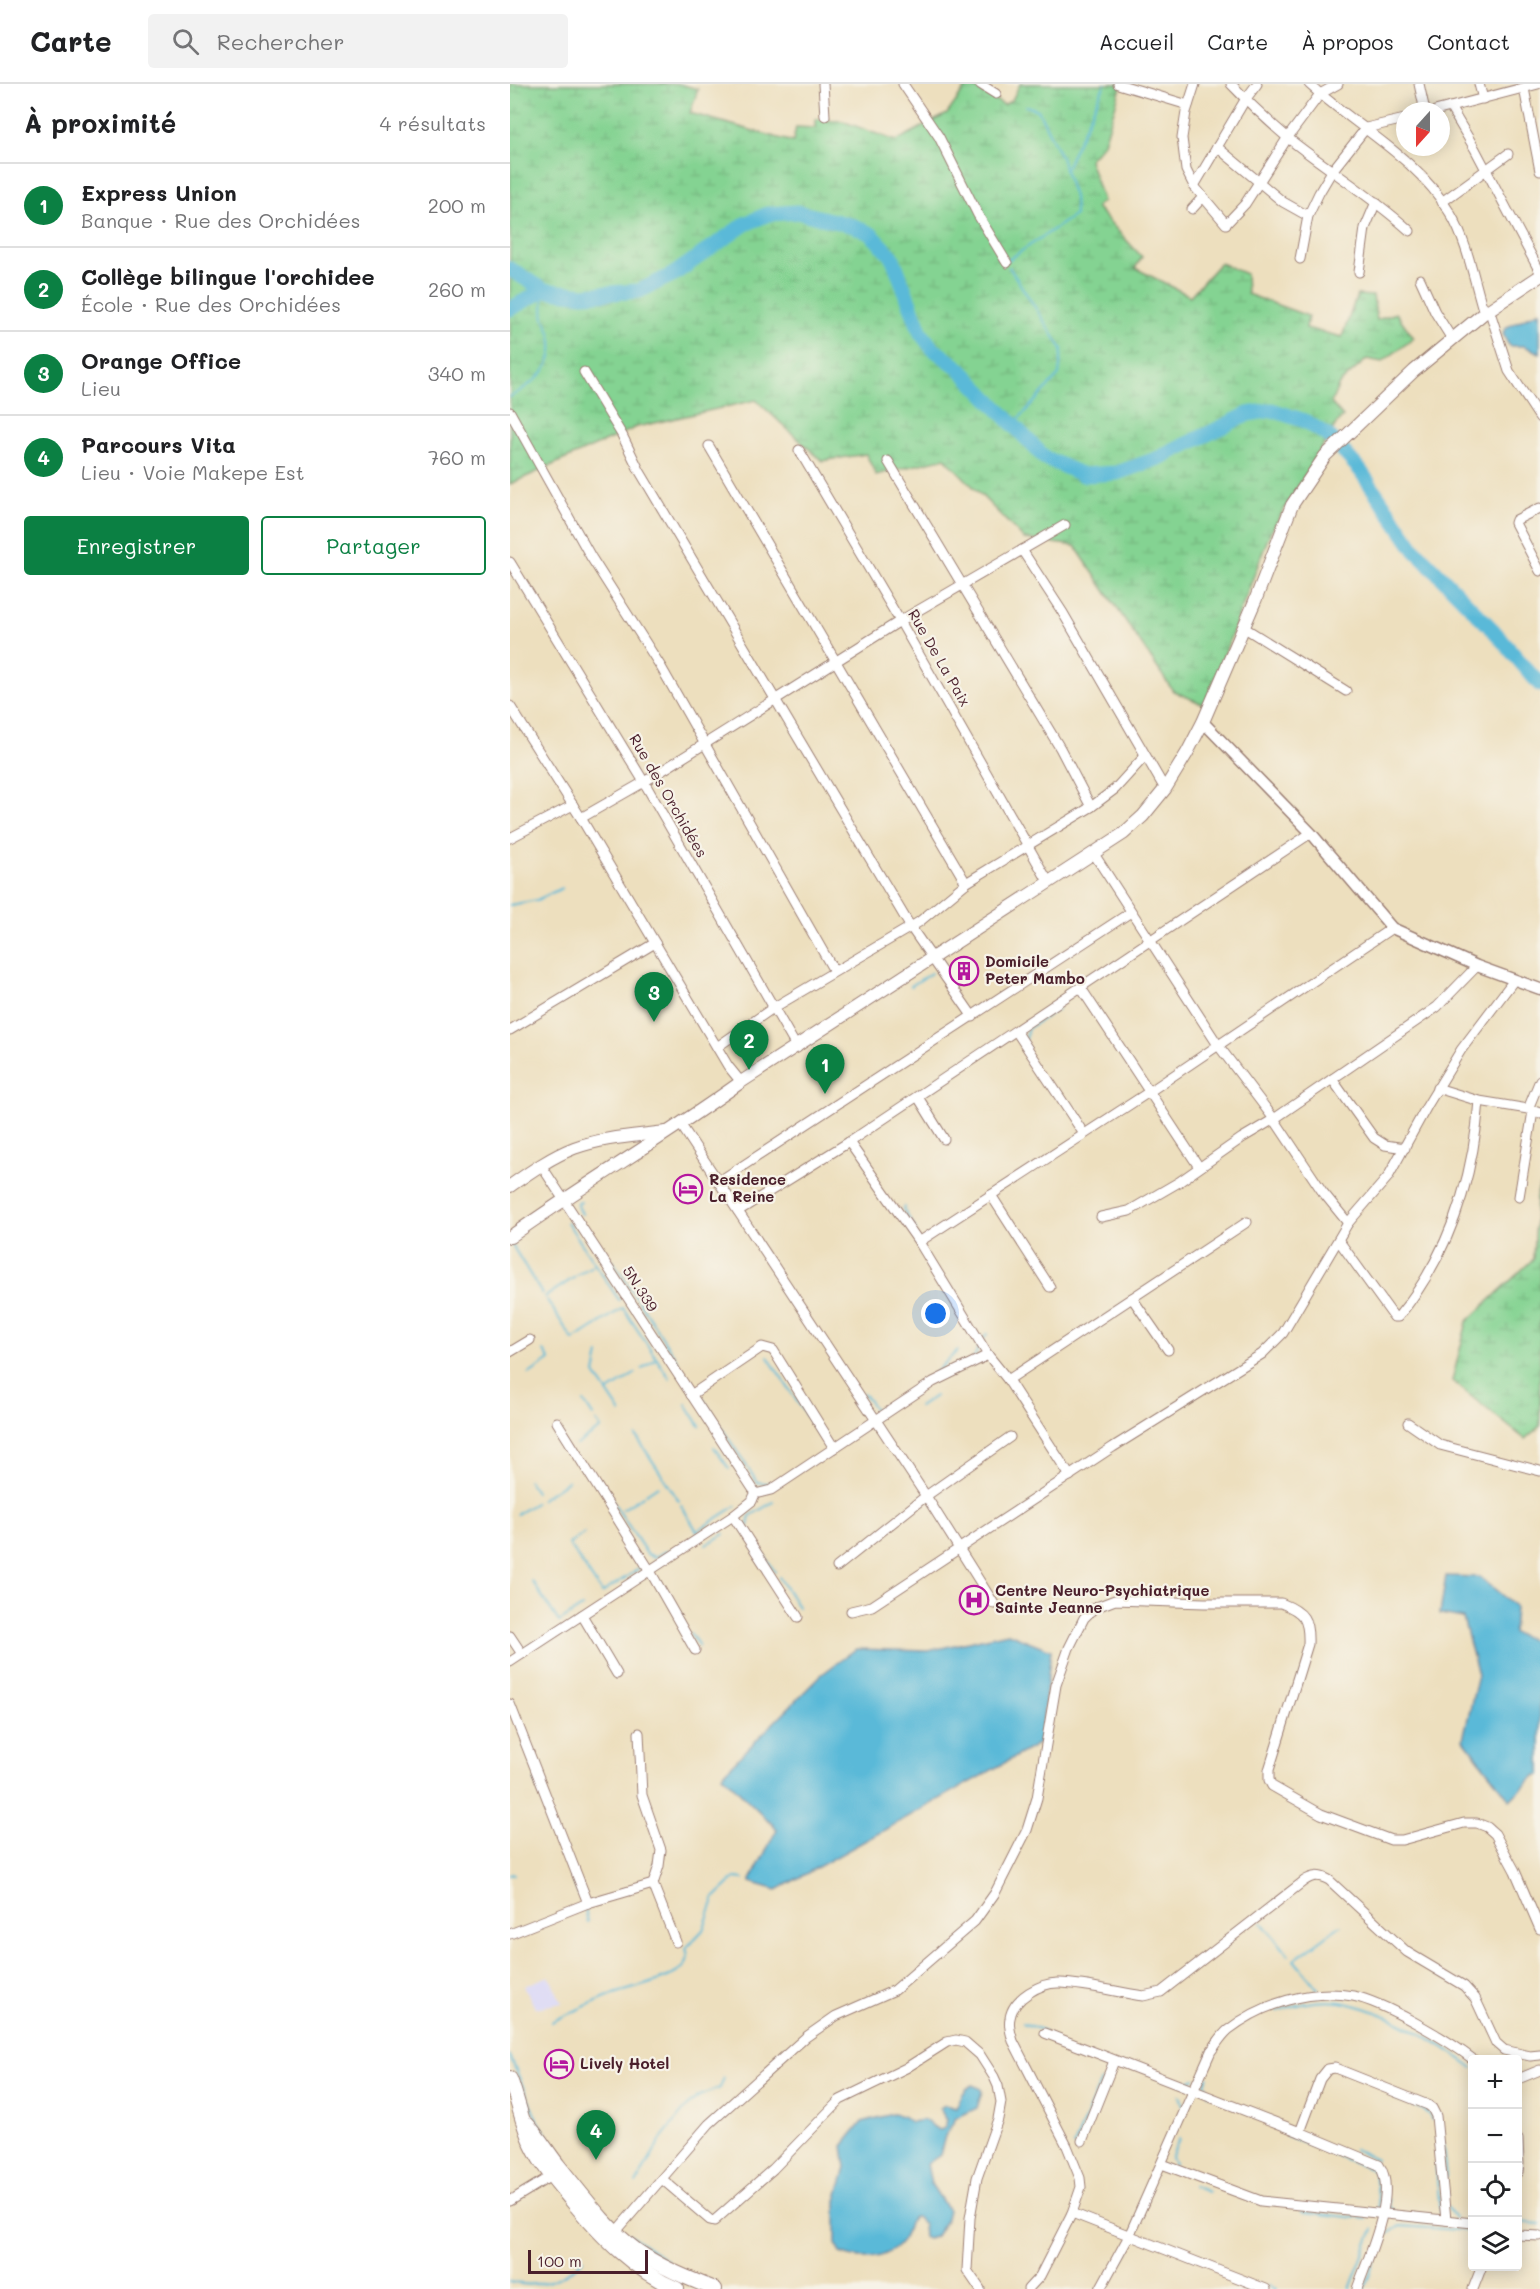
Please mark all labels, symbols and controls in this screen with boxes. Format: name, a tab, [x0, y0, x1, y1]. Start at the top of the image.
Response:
search box	[148, 14, 568, 68]
text: Carte	[30, 23, 112, 59]
icon: search	[169, 25, 202, 58]
text: Rechercher	[217, 27, 344, 56]
text: Accueil	[1099, 28, 1174, 55]
text: Carte	[1207, 28, 1268, 55]
text: À propos	[1301, 28, 1394, 55]
text: Contact	[1427, 28, 1510, 55]
north arrow	[1396, 102, 1450, 156]
text: À proximité	[24, 106, 176, 140]
text: 4 résultats	[380, 110, 486, 136]
text: Express Union	[81, 178, 237, 207]
text: 1	[39, 192, 48, 218]
text: 200 m	[428, 192, 486, 218]
text: Banque · Rue des Orchidées	[81, 207, 361, 233]
text: Collège bilingue l'orchidee	[81, 262, 375, 291]
text: 2	[38, 276, 49, 302]
text: 260 m	[428, 276, 486, 302]
text: École · Rue des Orchidées	[81, 291, 341, 317]
text: Orange Office	[81, 346, 241, 375]
text: 3	[38, 360, 50, 386]
text: 340 m	[428, 360, 486, 386]
text: Lieu	[81, 375, 121, 401]
text: Parcours Vita	[81, 430, 236, 459]
text: 4	[37, 444, 50, 470]
text: 760 m	[428, 444, 486, 470]
text: Lieu · Voie Makepe Est	[81, 459, 305, 485]
button: Enregistrer	[24, 516, 249, 575]
button: Partager	[261, 516, 486, 575]
street label: Rue De La Paix	[904, 605, 976, 710]
street label: Rue des Orchidées	[625, 730, 712, 861]
place label: Domicile Peter Mambo	[985, 951, 1085, 988]
building icon: Domicile Peter Mambo	[948, 955, 980, 987]
pin: 3	[634, 972, 674, 1022]
pin: 2	[730, 1020, 768, 1070]
pin: 1	[806, 1044, 844, 1094]
place label: Residence La Reine	[709, 1169, 786, 1206]
hotel icon: Residence La Reine	[672, 1173, 704, 1205]
street label: 5N.339	[619, 1262, 663, 1315]
your location	[921, 1299, 950, 1328]
place label: Centre Neuro-Psychiatrique Sainte Jeanne	[995, 1580, 1209, 1617]
hospital icon: Centre Neuro-Psychiatrique Sainte Jeanne	[958, 1584, 990, 1616]
hotel icon: Lively Hotel	[543, 2048, 575, 2080]
place label: Lively Hotel	[580, 2053, 669, 2073]
map controls	[1468, 2055, 1522, 2271]
button: +	[1468, 2055, 1522, 2109]
button: −	[1468, 2109, 1522, 2163]
pin: 4	[576, 2110, 616, 2160]
button: locate	[1468, 2163, 1522, 2217]
button: layers	[1468, 2217, 1522, 2271]
scale bar	[528, 2247, 648, 2274]
text: 100 m	[537, 2250, 582, 2271]

